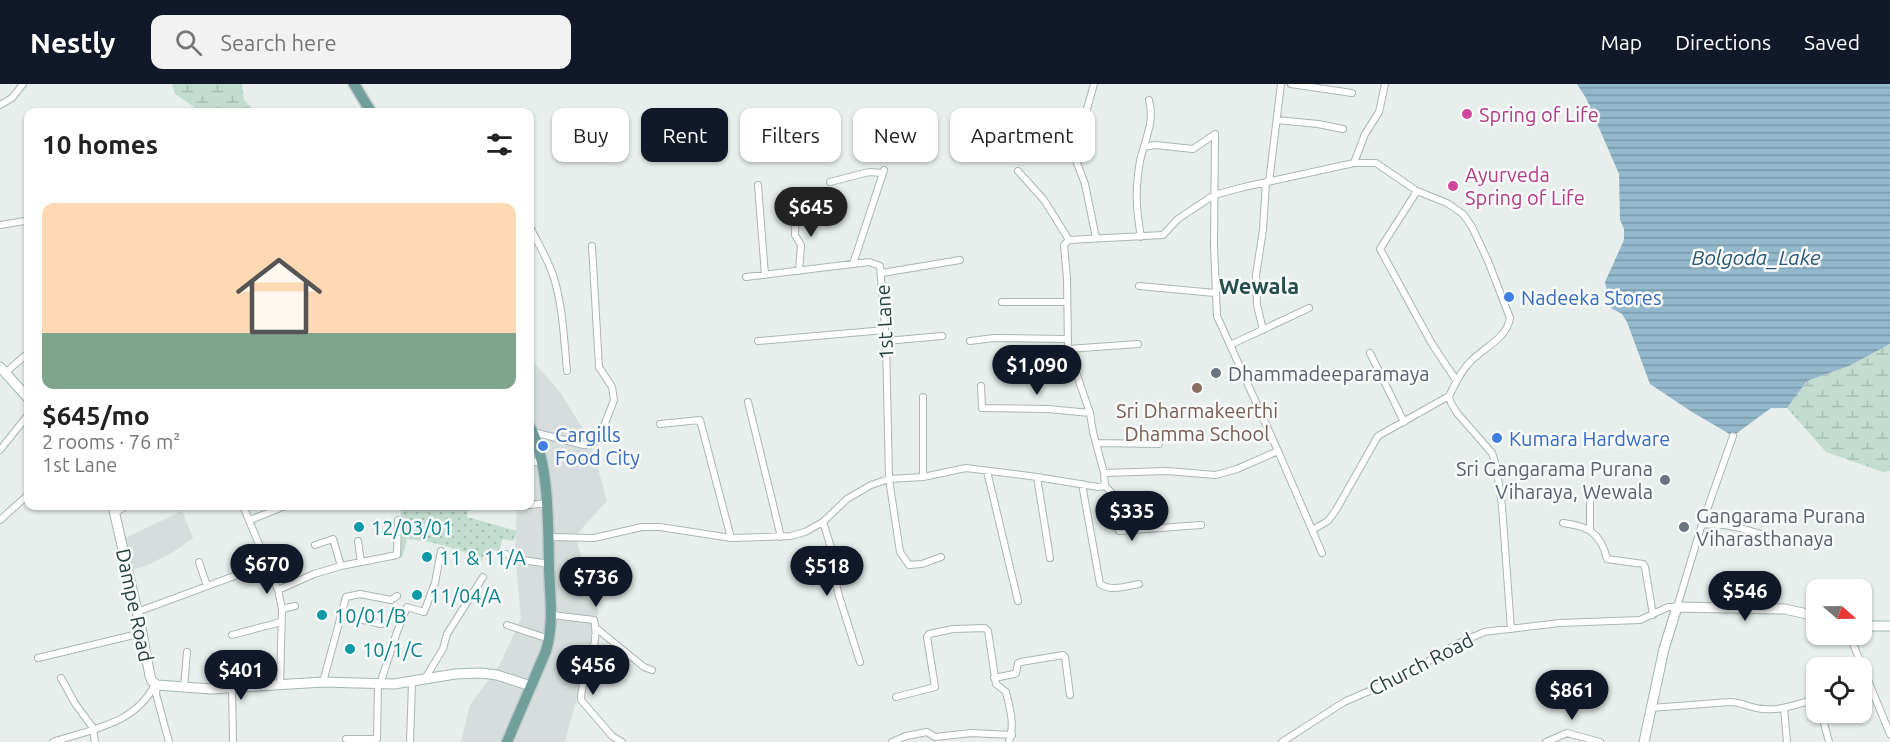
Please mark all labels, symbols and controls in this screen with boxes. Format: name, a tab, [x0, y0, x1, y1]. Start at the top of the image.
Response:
search box	[151, 15, 571, 69]
icon: search	[172, 26, 205, 59]
text: Nestly	[30, 27, 115, 58]
text: Search here	[220, 30, 337, 55]
text: Map	[1601, 30, 1642, 54]
text: Directions	[1675, 30, 1771, 54]
text: Saved	[1804, 30, 1860, 54]
place label: Spring of Life	[1479, 103, 1599, 126]
marker: Spring of Life	[1460, 107, 1474, 121]
chip: Buy	[552, 108, 629, 162]
chip: Rent	[641, 108, 728, 162]
chip: Filters	[740, 108, 841, 162]
chip: New	[853, 108, 938, 162]
chip: Apartment	[950, 108, 1095, 162]
icon: filters	[483, 128, 516, 161]
text: 10 homes	[42, 130, 158, 159]
place label: Ayurveda Spring of Life	[1465, 163, 1585, 209]
marker: Ayurveda Spring of Life	[1446, 179, 1460, 193]
pin: $645	[775, 187, 847, 238]
text: $645	[788, 195, 834, 218]
icon: home	[225, 242, 333, 350]
water label: Bolgoda_Lake	[1691, 245, 1821, 270]
district label: Wewala	[1219, 273, 1299, 298]
street label: 1st Lane	[871, 284, 897, 360]
place label: Nadeeka Stores	[1521, 286, 1662, 309]
marker: Nadeeka Stores	[1502, 290, 1516, 304]
pin: $1,090	[988, 345, 1086, 396]
text: $1,090	[1006, 353, 1068, 376]
place label: Dhammadeeparamaya	[1228, 362, 1430, 385]
marker: Dhammadeeparamaya	[1209, 366, 1223, 380]
marker: Sri Dharmakeerthi Dhamma School	[1190, 381, 1204, 395]
place label: Sri Dharmakeerthi Dhamma School	[1116, 399, 1278, 445]
text: $645/mo	[42, 401, 150, 430]
place label: Cargills Food City	[555, 423, 640, 469]
place label: Kumara Hardware	[1509, 427, 1670, 450]
text: 2 rooms · 76 m²	[42, 430, 180, 453]
marker: Kumara Hardware	[1490, 431, 1504, 445]
marker: Cargills Food City	[536, 439, 550, 453]
text: 1st Lane	[42, 453, 117, 476]
place label: Sri Gangarama Purana Viharaya, Wewala	[1456, 457, 1653, 503]
marker: Sri Gangarama Purana Viharaya, Wewala	[1658, 473, 1672, 487]
pin: $335	[1096, 491, 1168, 542]
text: $335	[1109, 499, 1155, 522]
place label: Gangarama Purana Viharasthanaya	[1696, 504, 1866, 550]
place label: 12/03/01	[371, 516, 453, 539]
marker: 12/03/01	[352, 520, 366, 534]
marker: Gangarama Purana Viharasthanaya	[1677, 520, 1691, 534]
pin: $670	[231, 544, 303, 595]
street label: Dampe Road	[112, 546, 158, 664]
place label: 11 & 11/A	[439, 546, 526, 569]
pin: $518	[791, 546, 863, 597]
marker: 11 & 11/A	[420, 550, 434, 564]
text: $670	[244, 552, 290, 575]
text: $518	[804, 554, 850, 577]
pin: $736	[560, 557, 632, 608]
text: $736	[573, 565, 619, 588]
pin: $546	[1709, 571, 1781, 622]
text: $546	[1722, 579, 1768, 602]
north arrow	[1806, 579, 1872, 645]
map controls	[1806, 579, 1872, 723]
place label: 11/04/A	[429, 584, 501, 607]
marker: 11/04/A	[410, 588, 424, 602]
place label: 10/01/B	[334, 604, 407, 627]
marker: 10/01/B	[315, 608, 329, 622]
street label: Church Road	[1365, 628, 1477, 700]
place label: 10/1/C	[362, 638, 422, 661]
marker: 10/1/C	[343, 642, 357, 656]
pin: $456	[557, 645, 629, 696]
pin: $401	[205, 650, 277, 701]
text: $456	[570, 653, 616, 676]
button: locate	[1806, 657, 1872, 723]
text: $401	[218, 658, 264, 681]
pin: $861	[1536, 670, 1608, 721]
text: $861	[1549, 678, 1595, 701]

